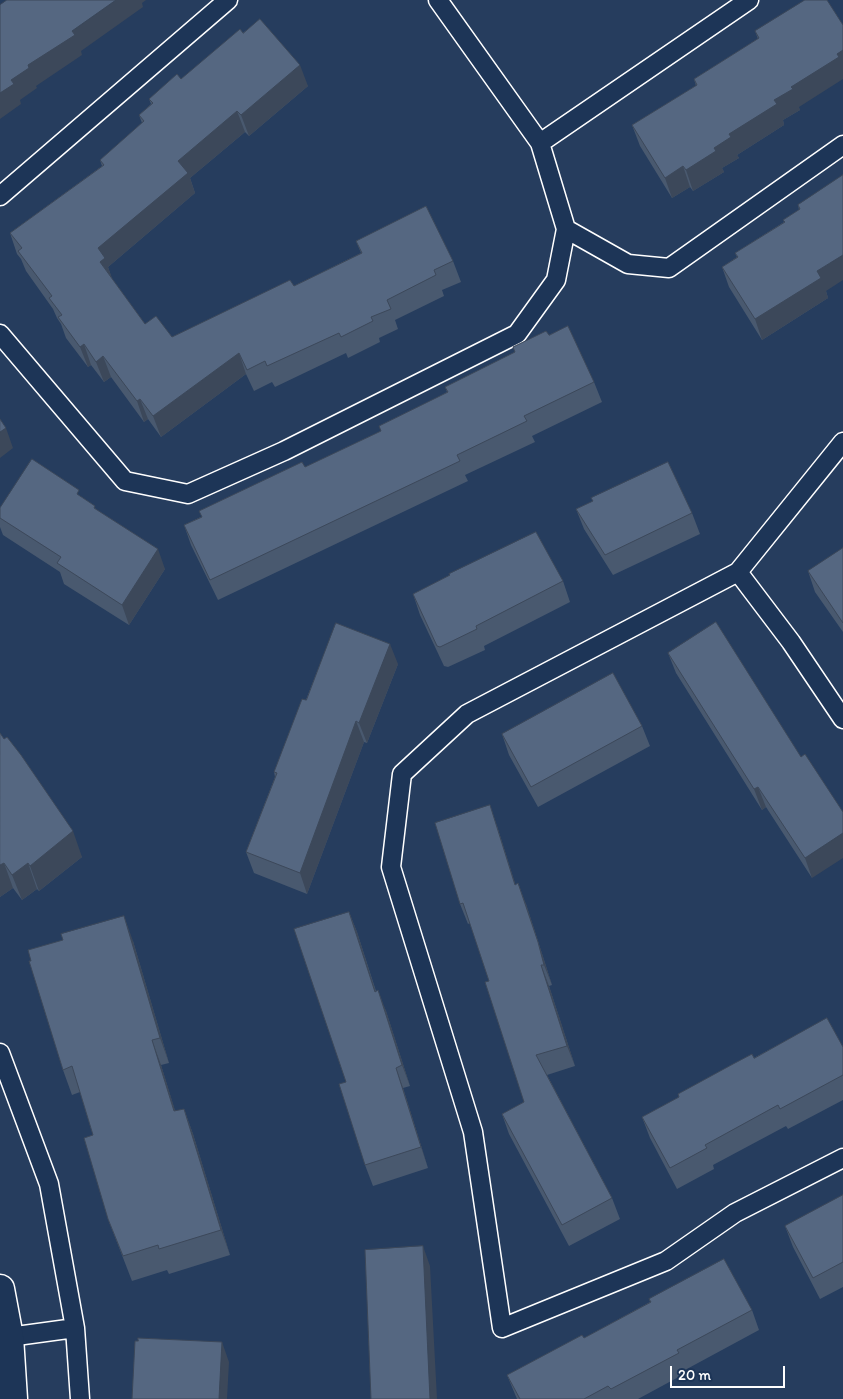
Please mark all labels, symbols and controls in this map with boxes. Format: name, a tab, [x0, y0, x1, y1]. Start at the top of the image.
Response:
scale bar	[673, 1356, 788, 1388]
text: 20 m	[678, 1366, 711, 1384]

